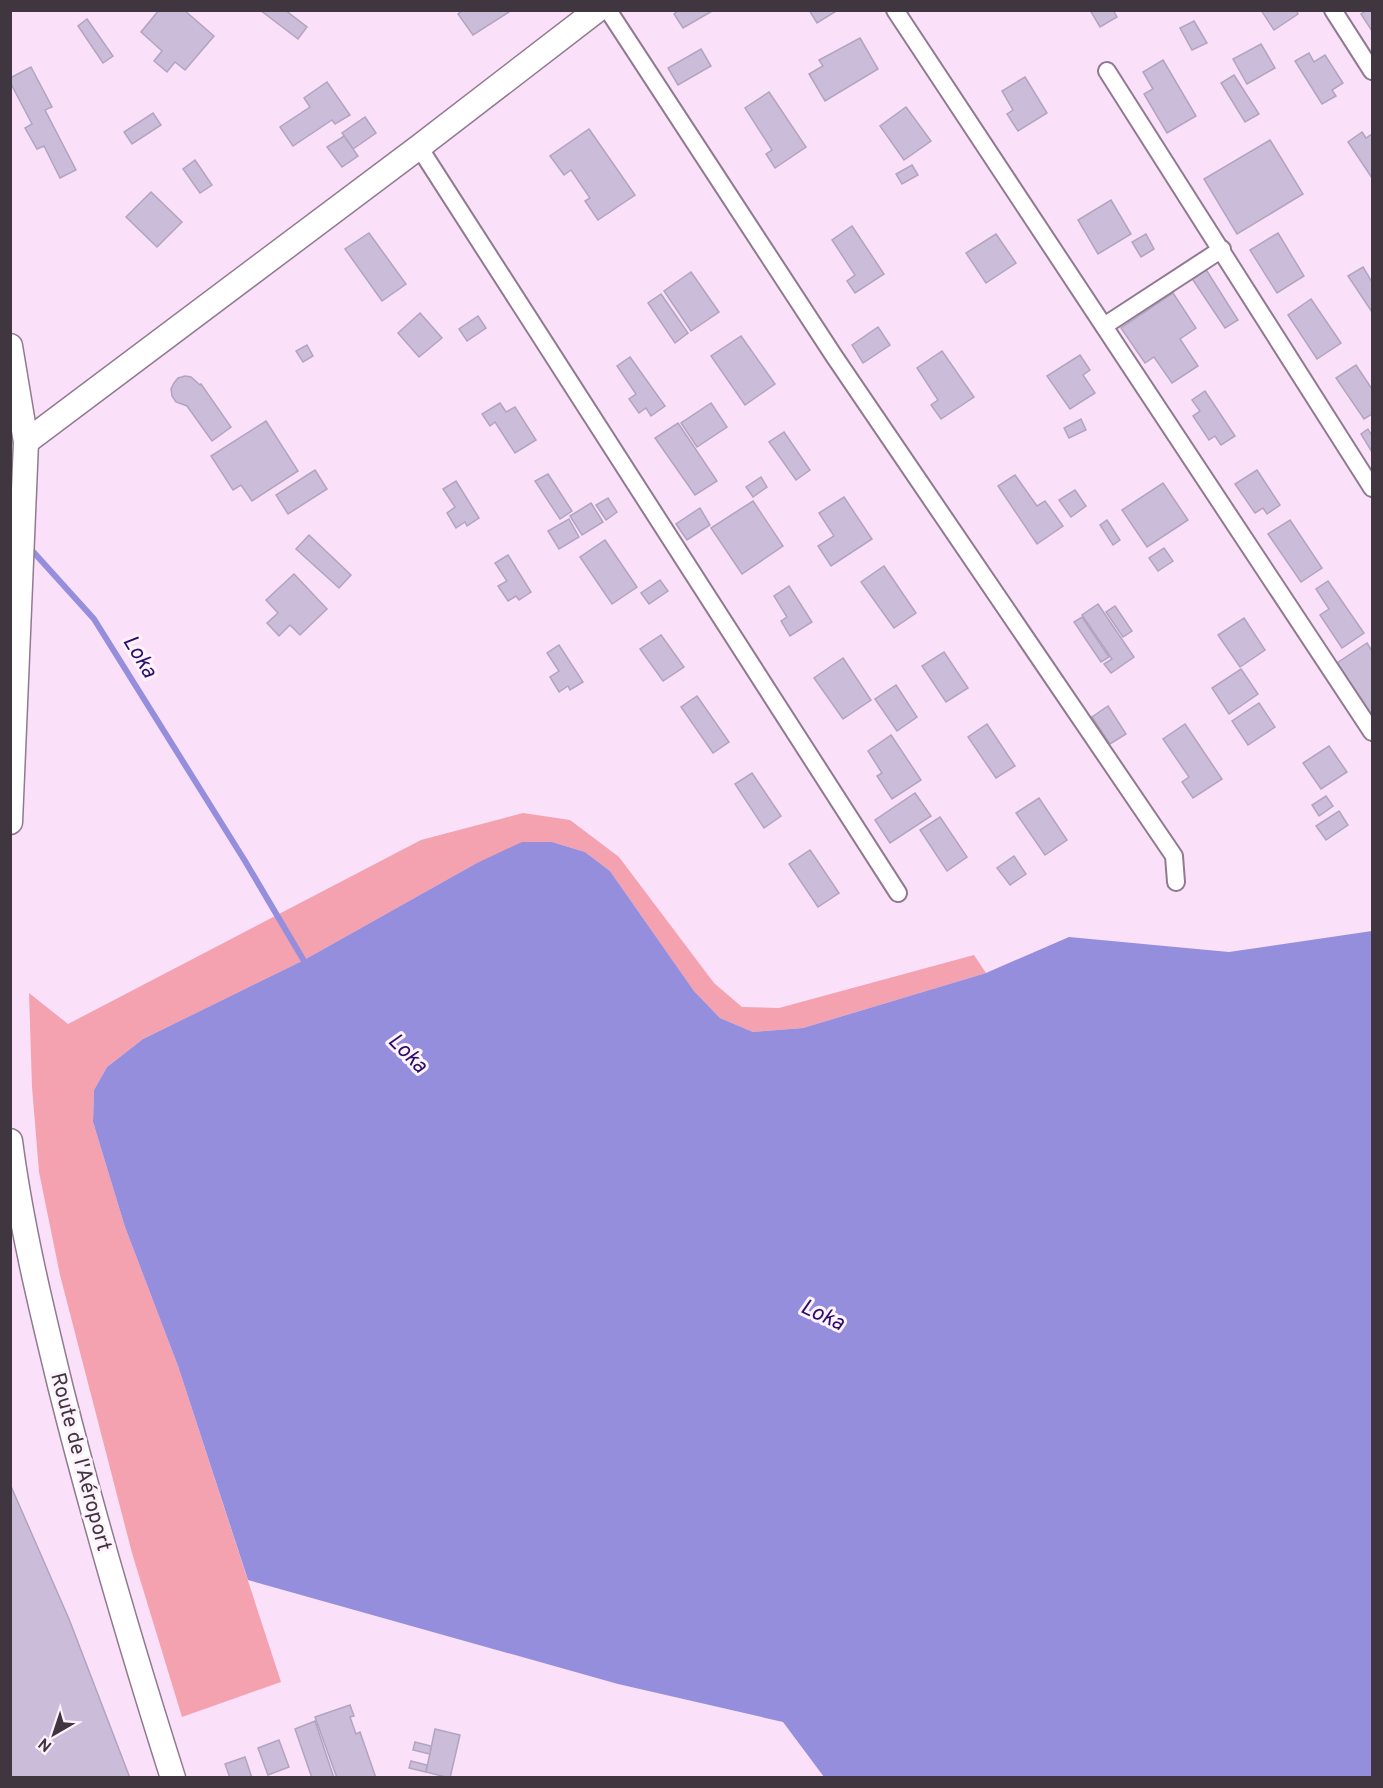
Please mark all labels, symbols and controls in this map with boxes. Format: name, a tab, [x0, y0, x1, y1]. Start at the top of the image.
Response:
water label: Loka	[116, 631, 163, 684]
water label: Loka	[381, 1028, 433, 1080]
water label: Loka	[796, 1294, 849, 1338]
street label: Route de l'Aéroport	[43, 1370, 117, 1554]
north arrow	[24, 1704, 84, 1764]
text: N	[35, 1733, 57, 1755]

